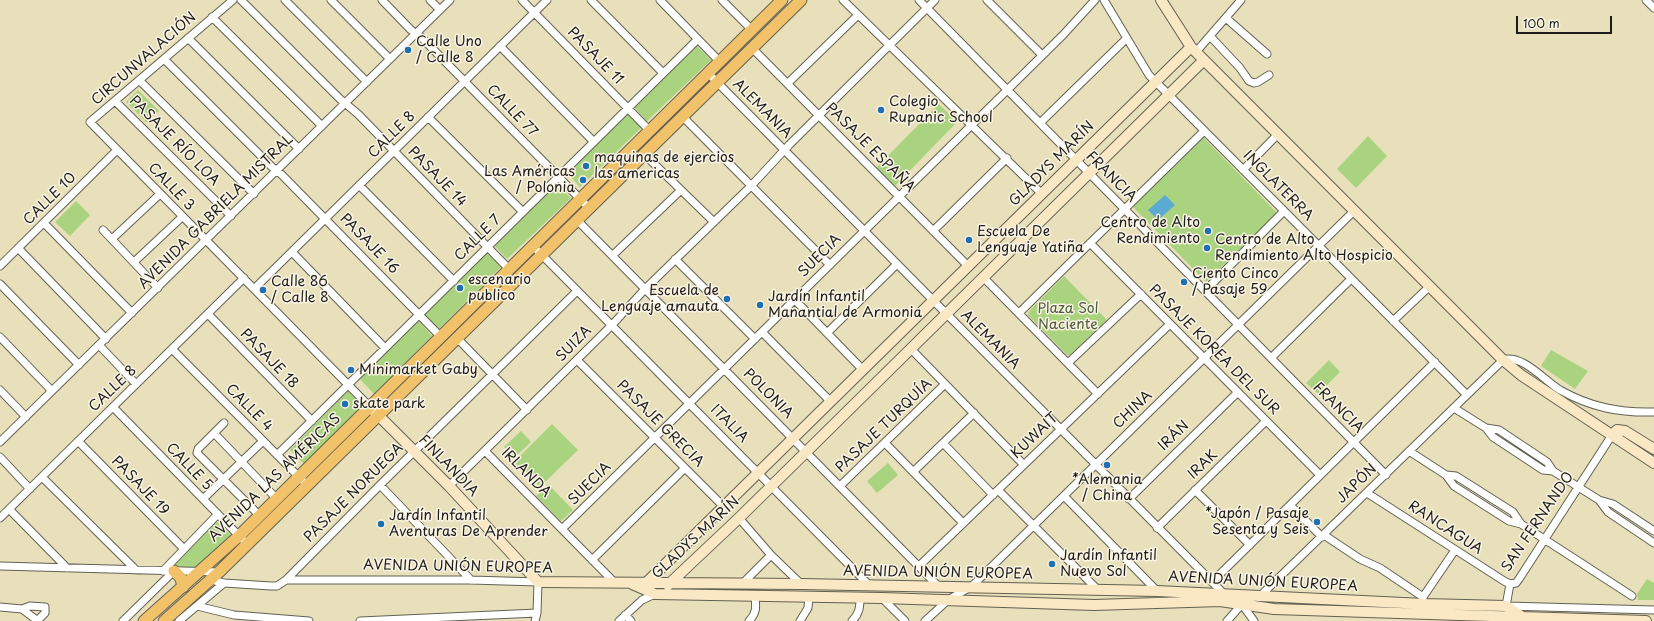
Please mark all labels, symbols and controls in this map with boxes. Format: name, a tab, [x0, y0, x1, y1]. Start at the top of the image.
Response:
scale bar	[1518, 8, 1614, 34]
street label: CIRCUNVALACIÓN	[88, 9, 200, 109]
text: 100 m	[1523, 14, 1560, 32]
street label: PASAJE 11	[564, 24, 626, 88]
place label: Calle Uno / Calle 8	[416, 34, 482, 66]
marker: Calle Uno / Calle 8	[403, 45, 413, 55]
street label: ALEMANIA	[729, 76, 795, 142]
street label: CALLE 77	[483, 81, 541, 141]
street label: PASAJE RÍO LOA	[125, 92, 223, 190]
place label: Colegio Rupanic School	[889, 94, 993, 126]
street label: PASAJE ESPAÑA	[822, 100, 918, 196]
marker: Colegio Rupanic School	[876, 105, 886, 115]
street label: CALLE 8	[365, 108, 419, 162]
street label: GLADYS MARÍN	[1006, 118, 1098, 210]
street label: AVENIDA GABRIELA MISTRAL	[135, 131, 297, 293]
street label: PASAJE 14	[404, 144, 470, 210]
street label: INGLATERRA	[1239, 147, 1317, 225]
street label: FRANCIA	[1082, 148, 1140, 206]
place label: maquinas de ejercios las americas	[594, 150, 734, 182]
street label: CALLE 3	[144, 160, 198, 214]
marker: maquinas de ejercios las americas	[581, 161, 591, 171]
place label: Las Américas / Polonia	[484, 164, 575, 196]
street label: CALLE 10	[20, 169, 80, 229]
marker: Las Américas / Polonia	[578, 175, 588, 185]
street label: PASAJE 16	[336, 210, 402, 278]
street label: CALLE 7	[451, 211, 505, 265]
place label: Centro de Alto Rendimiento	[1101, 215, 1200, 248]
place label: Escuela De Lenguaje Yatiña	[977, 224, 1084, 256]
marker: Centro de Alto Rendimiento	[1203, 226, 1213, 236]
street label: SUECIA	[795, 231, 845, 281]
place label: Centro de Alto Rendimiento Alto Hospicio	[1215, 232, 1393, 264]
marker: Escuela De Lenguaje Yatiña	[964, 235, 974, 245]
marker: Centro de Alto Rendimiento Alto Hospicio	[1202, 243, 1212, 253]
place label: Ciento Cinco / Pasaje 59	[1192, 266, 1278, 298]
place label: escenario publico	[468, 272, 531, 304]
place label: Calle 86 / Calle 8	[271, 274, 329, 306]
marker: Ciento Cinco / Pasaje 59	[1179, 277, 1189, 287]
street label: PASAJE KOREA DEL SUR	[1145, 281, 1283, 419]
marker: escenario publico	[455, 283, 465, 293]
place label: Escuela de Lenguaje amauta	[601, 283, 719, 316]
marker: Calle 86 / Calle 8	[258, 285, 268, 295]
place label: Jardín Infantil Manantial de Armonia	[768, 289, 922, 322]
marker: Escuela de Lenguaje amauta	[722, 294, 732, 304]
marker: Jardín Infantil Manantial de Armonia	[755, 300, 765, 310]
park label: Plaza Sol Naciente	[1038, 301, 1098, 334]
street label: ALEMANIA	[957, 307, 1023, 373]
street label: SUIZA	[553, 323, 595, 365]
street label: PASAJE 18	[236, 326, 302, 392]
street label: CALLE 8	[86, 362, 140, 416]
place label: Minimarket Gaby	[359, 362, 478, 378]
marker: Minimarket Gaby	[346, 365, 356, 375]
street label: POLONIA	[740, 366, 796, 422]
street label: PASAJE TURQUÍA	[832, 376, 936, 476]
street label: PASAJE GRECIA	[613, 377, 707, 471]
street label: FRANCIA	[1309, 379, 1367, 437]
street label: CALLE 4	[222, 381, 276, 435]
street label: CHINA	[1110, 387, 1156, 433]
place label: skate park	[353, 396, 425, 412]
marker: skate park	[340, 399, 350, 409]
street label: ITALIA	[707, 402, 751, 446]
street label: KUWAIT	[1008, 409, 1062, 463]
street label: AVENIDA LAS AMÉRICAS	[205, 410, 345, 546]
street label: IRÁN	[1155, 417, 1193, 455]
street label: FINLANDIA	[415, 432, 481, 500]
street label: CALLE 5	[162, 440, 216, 494]
street label: PASAJE NORUEGA	[301, 440, 407, 546]
street label: IRLANDA	[498, 445, 554, 501]
street label: IRAK	[1185, 447, 1221, 483]
street label: PASAJE 19	[108, 453, 172, 519]
street label: SUECIA	[565, 459, 615, 509]
marker: *Alemania / China	[1102, 460, 1112, 470]
street label: JAPÓN	[1333, 461, 1381, 507]
street label: SAN FERNANDO	[1498, 469, 1578, 575]
place label: *Alemania / China	[1072, 472, 1142, 504]
street label: GLADYS MARÍN	[649, 493, 743, 583]
street label: RANCAGUA	[1405, 498, 1485, 558]
place label: *Japón / Pasaje Sesenta y Seis	[1205, 506, 1309, 538]
place label: Jardín Infantil Aventuras De Aprender	[389, 508, 548, 540]
marker: *Japón / Pasaje Sesenta y Seis	[1312, 517, 1322, 527]
marker: Jardín Infantil Aventuras De Aprender	[376, 519, 386, 529]
place label: Jardín Infantil Nuevo Sol	[1060, 548, 1157, 580]
street label: AVENIDA UNIÓN EUROPEA	[363, 557, 553, 577]
marker: Jardín Infantil Nuevo Sol	[1047, 559, 1057, 569]
street label: AVENIDA UNIÓN EUROPEA	[843, 563, 1033, 583]
street label: AVENIDA UNIÓN EUROPEA	[1168, 569, 1358, 595]

